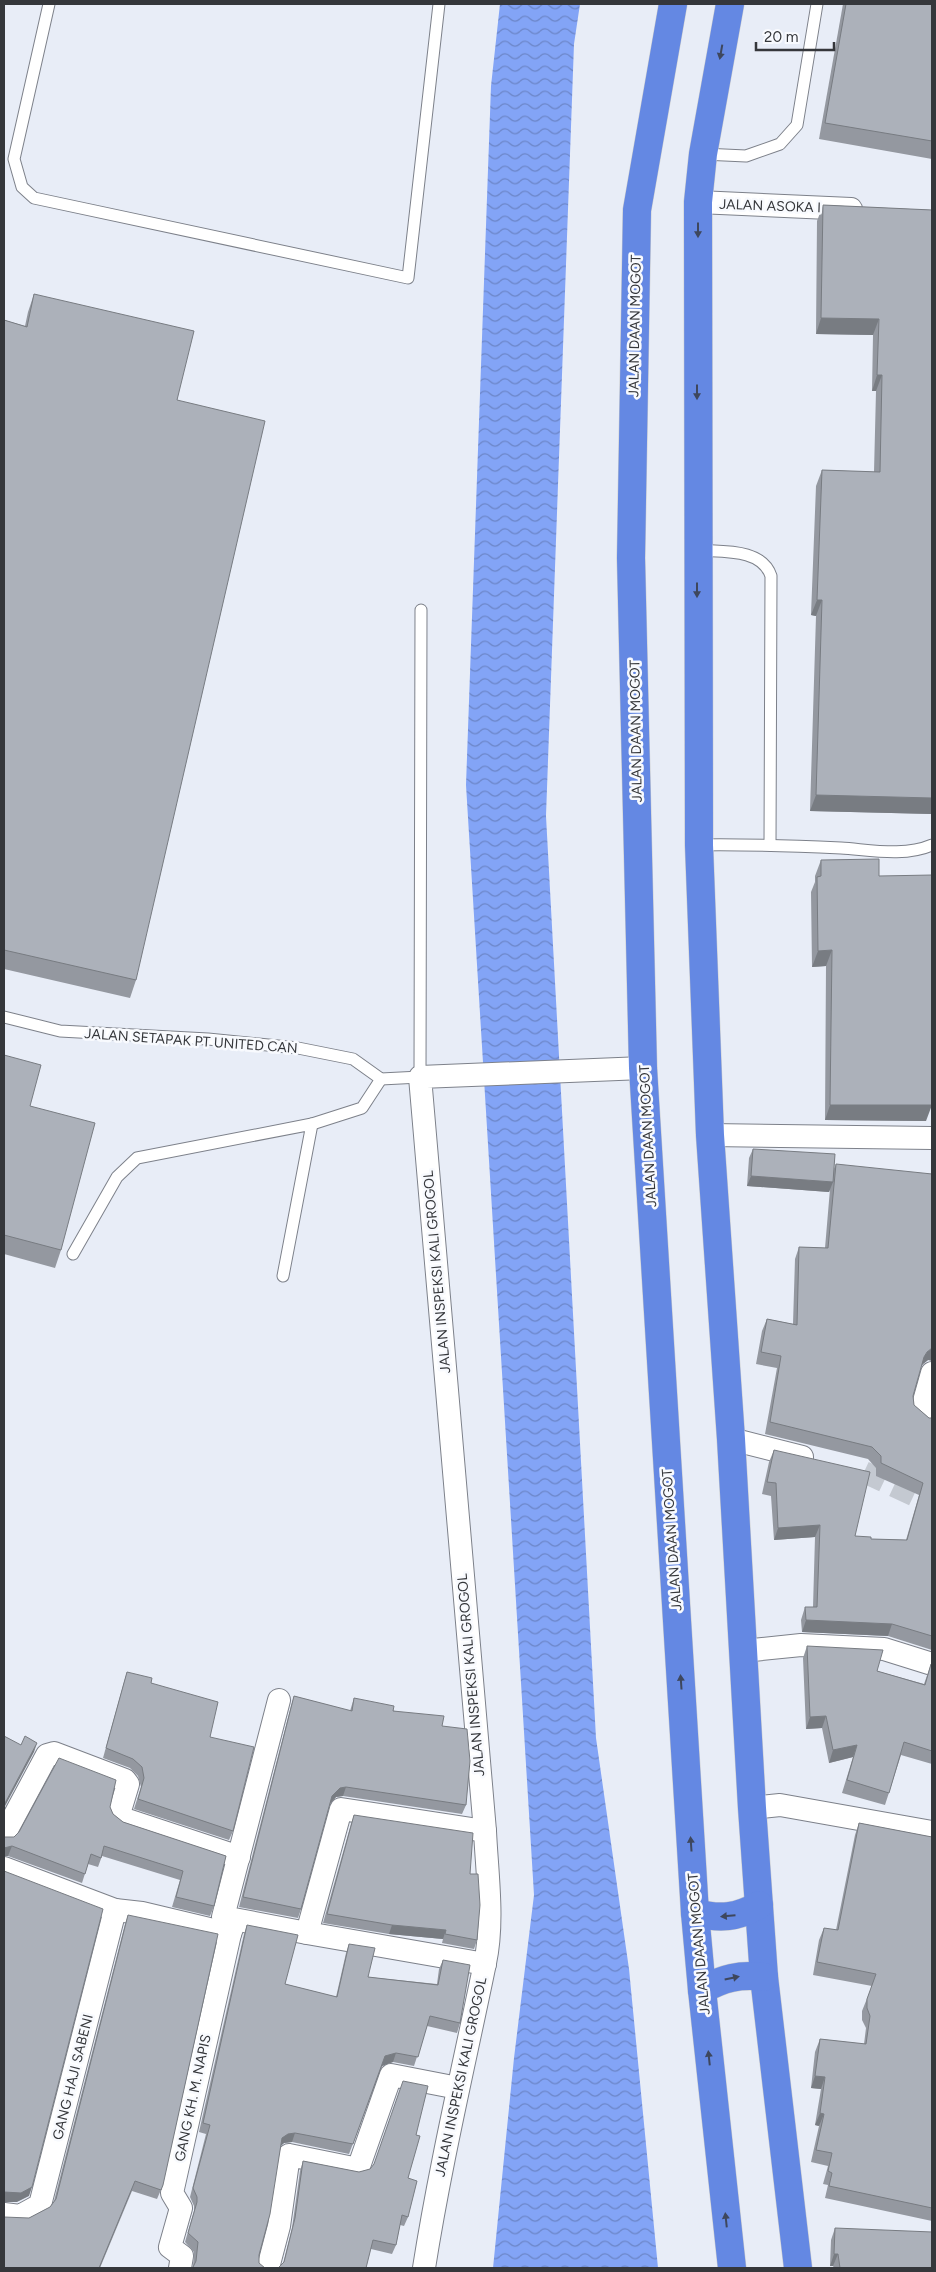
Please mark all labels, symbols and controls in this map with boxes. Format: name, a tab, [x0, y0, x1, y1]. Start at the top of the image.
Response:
scale bar	[756, 20, 834, 52]
text: 20 m	[764, 28, 798, 46]
one-way arrow	[717, 44, 725, 60]
street label: JALAN ASOKA I	[719, 196, 821, 216]
one-way arrow	[694, 222, 702, 238]
street label: JALAN DAAN MOGOT	[625, 254, 645, 397]
one-way arrow	[693, 385, 701, 401]
one-way arrow	[694, 582, 702, 598]
street label: JALAN DAAN MOGOT	[626, 659, 646, 802]
street label: JALAN SETAPAK PT UNITED CAN	[84, 1025, 298, 1057]
street label: JALAN DAAN MOGOT	[636, 1064, 660, 1208]
street label: JALAN INSPEKSI KALI GROGOL	[420, 1169, 454, 1374]
street label: JALAN DAAN MOGOT	[659, 1468, 685, 1612]
street label: JALAN INSPEKSI KALI GROGOL	[454, 1572, 488, 1777]
one-way arrow	[677, 1674, 685, 1690]
one-way arrow	[687, 1836, 695, 1852]
street label: JALAN DAAN MOGOT	[684, 1872, 714, 2016]
one-way arrow	[720, 1913, 736, 1921]
one-way arrow	[724, 1973, 740, 1981]
street label: JALAN INSPEKSI KALI GROGOL	[432, 1975, 491, 2178]
street label: GANG HAJI SABENI	[49, 2012, 97, 2142]
street label: GANG KH. M. NAPIS	[171, 2033, 215, 2163]
one-way arrow	[705, 2050, 713, 2066]
one-way arrow	[722, 2211, 730, 2227]

